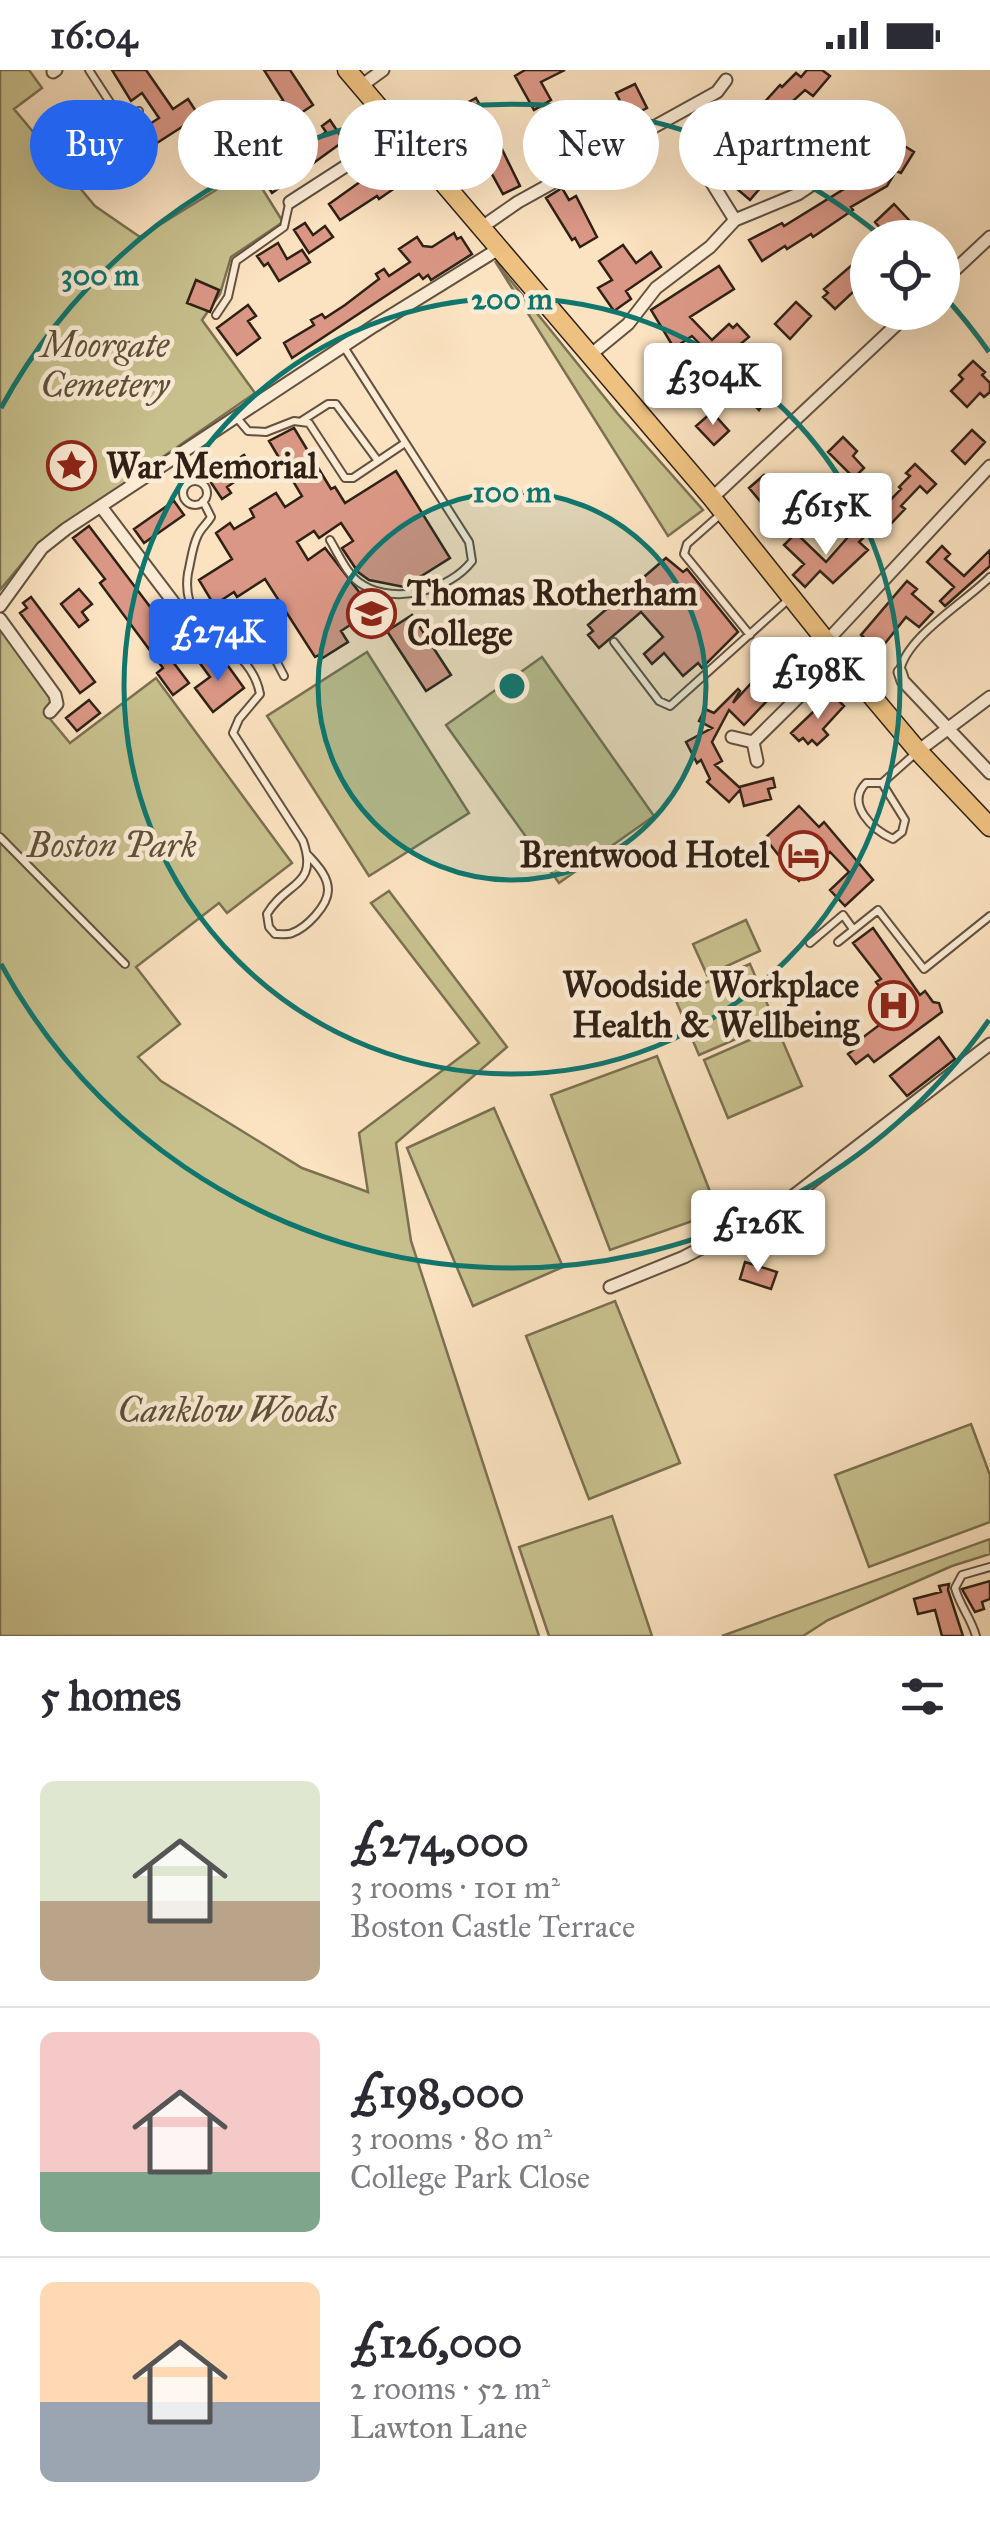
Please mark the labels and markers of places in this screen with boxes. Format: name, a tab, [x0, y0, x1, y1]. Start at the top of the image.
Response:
pin: £304K	[643, 343, 783, 428]
place icon: War Memorial	[45, 440, 97, 492]
place label: War Memorial	[106, 445, 318, 488]
pin: £615K	[756, 473, 896, 558]
place label: Thomas Rotherham College	[407, 572, 698, 655]
school or university icon: Thomas Rotherham College	[346, 587, 398, 639]
pin: £274K	[148, 599, 288, 684]
pin: £198K	[748, 637, 888, 722]
centre of rings	[494, 668, 530, 704]
hotel icon: Brentwood Hotel	[778, 829, 830, 881]
place label: Brentwood Hotel	[520, 834, 770, 877]
place label: Woodside Workplace Health & Wellbeing	[562, 964, 861, 1047]
hospital icon: Woodside Workplace Health & Wellbeing	[868, 979, 920, 1031]
pin: £126K	[688, 1190, 828, 1275]

